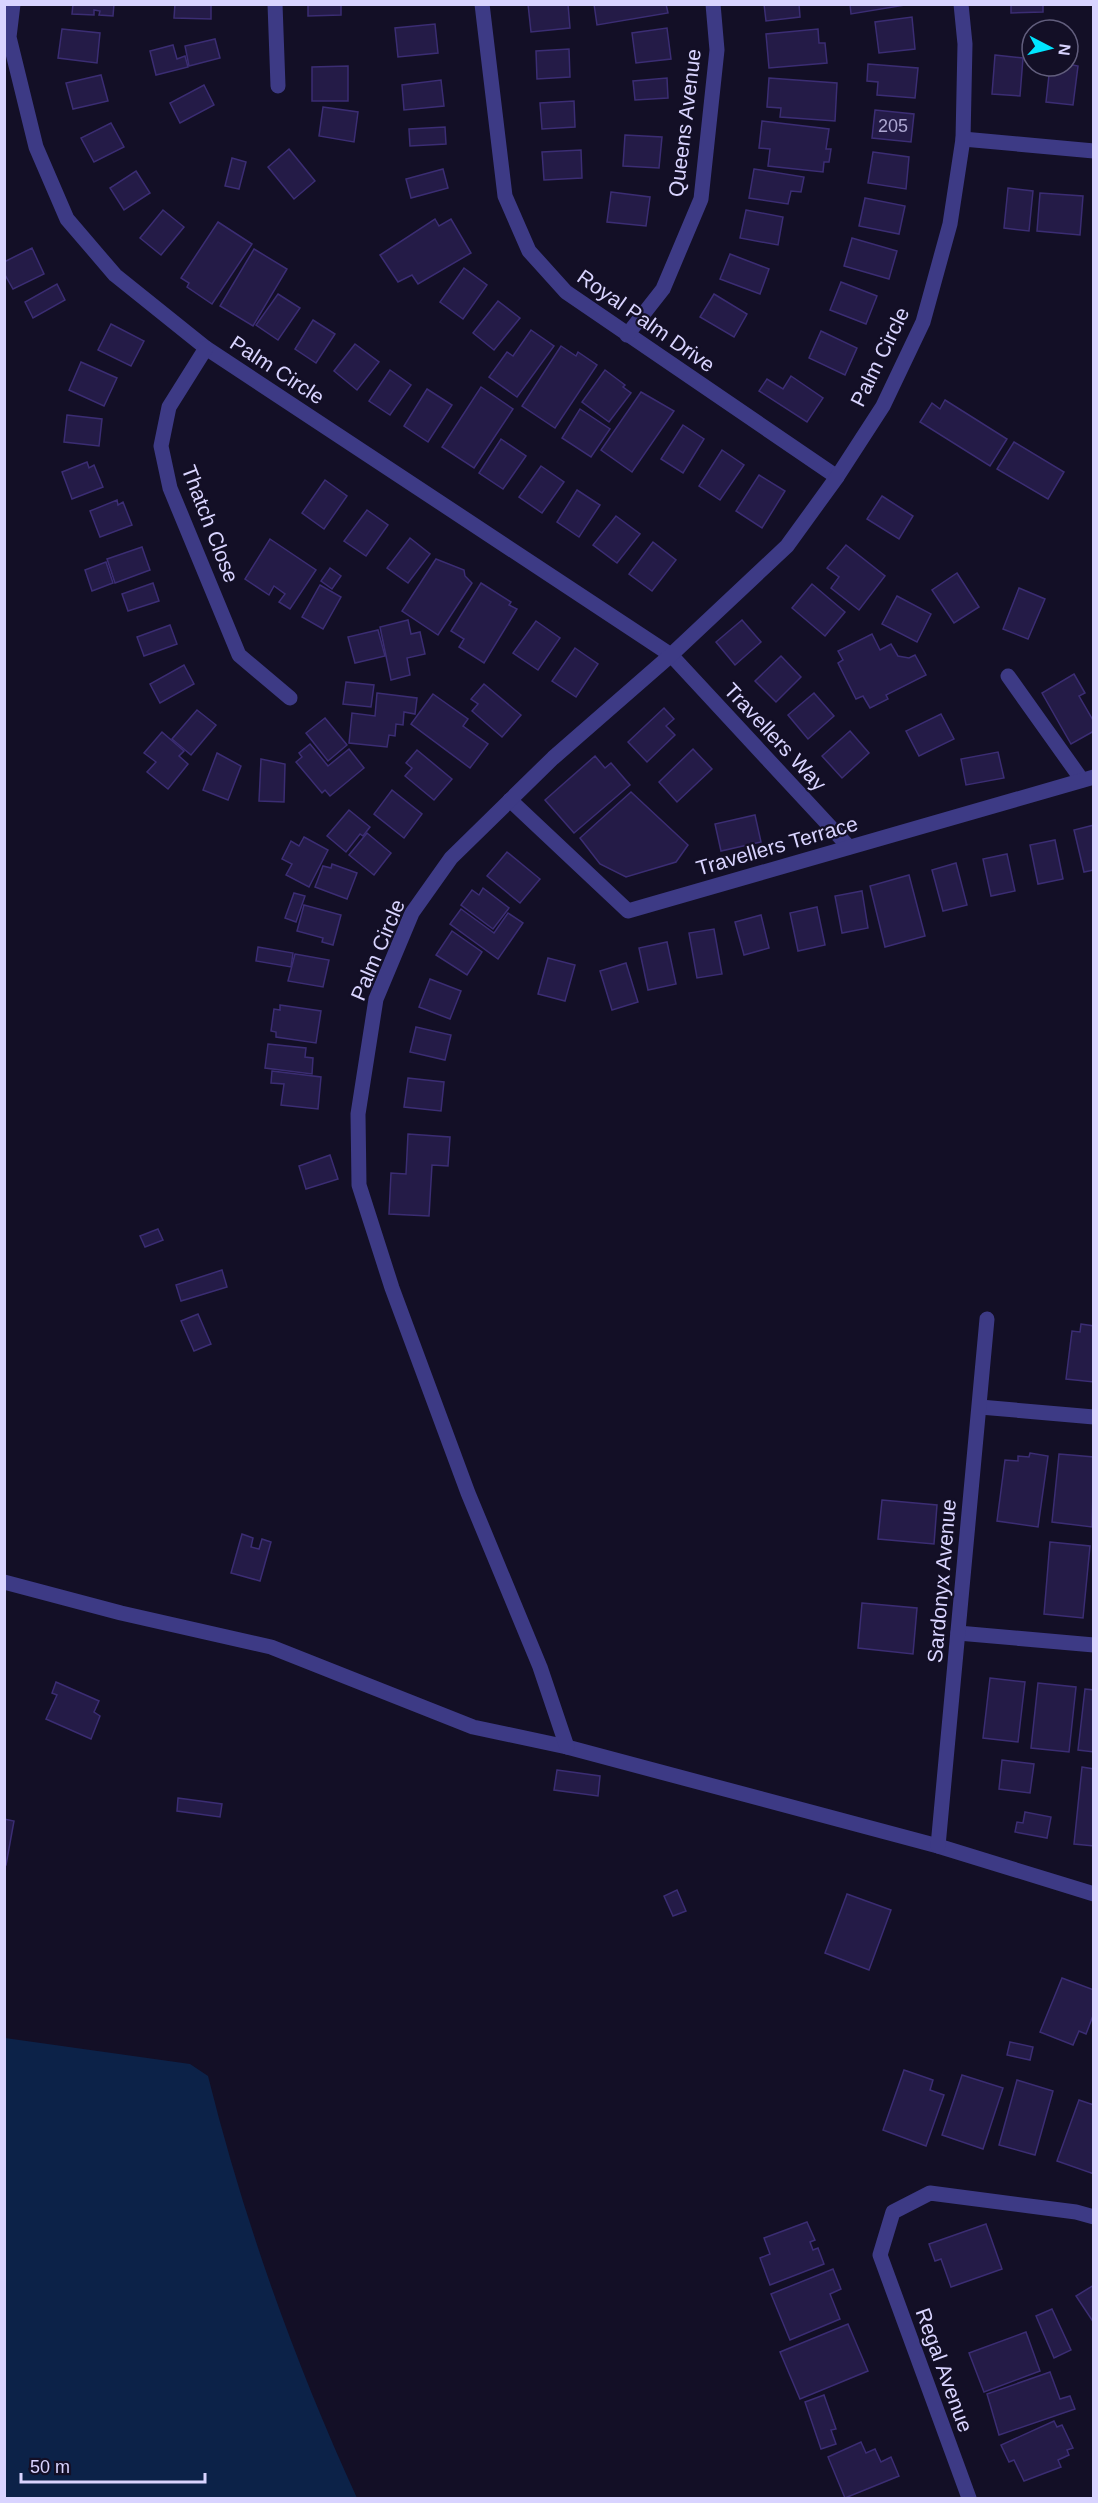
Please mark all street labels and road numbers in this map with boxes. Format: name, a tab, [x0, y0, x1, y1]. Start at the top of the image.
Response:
street label: Queens Avenue	[664, 48, 705, 198]
street label: Royal Palm Drive	[573, 265, 719, 377]
street label: Palm Circle	[846, 303, 913, 410]
street label: Palm Circle	[226, 331, 329, 408]
street label: Thatch Close	[178, 462, 243, 586]
street label: Travellers Way	[720, 678, 831, 795]
street label: Travellers Terrace	[693, 811, 860, 880]
street label: Palm Circle	[346, 896, 409, 1004]
street label: Sardonyx Avenue	[923, 1498, 960, 1664]
street label: Regal Avenue	[911, 2305, 978, 2435]

